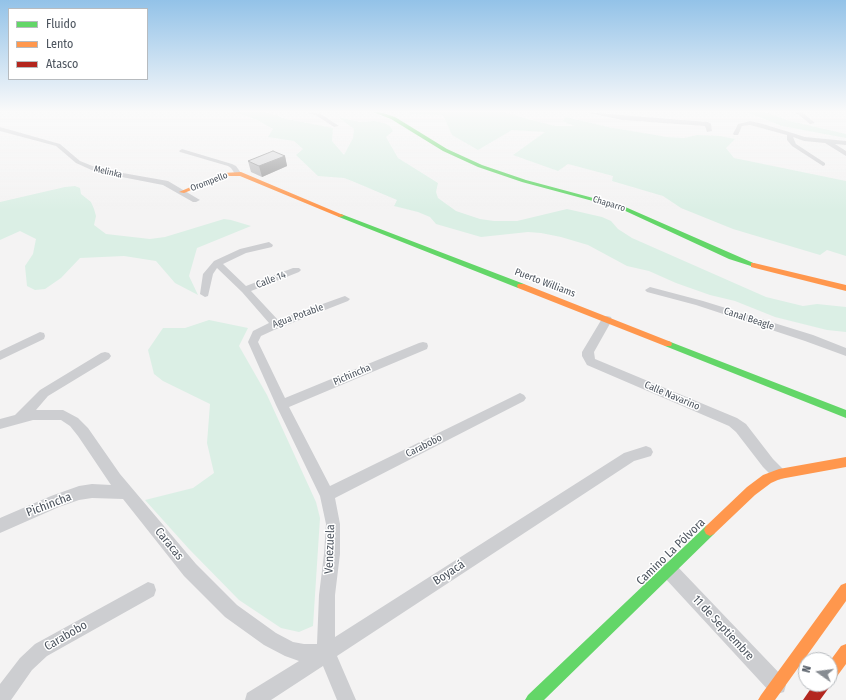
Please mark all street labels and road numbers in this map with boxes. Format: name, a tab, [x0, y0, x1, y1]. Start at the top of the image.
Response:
street label: Melinka	[93, 164, 123, 180]
street label: Orompello	[189, 170, 229, 194]
street label: Chaparro	[591, 194, 627, 214]
street label: Puerto Williams	[513, 266, 577, 300]
street label: Calle 14	[254, 269, 288, 291]
street label: Agua Potable	[271, 301, 325, 331]
street label: Canal Beagle	[722, 305, 776, 333]
street label: Pichincha	[331, 362, 373, 388]
street label: Calle Navarino	[643, 379, 701, 413]
street label: Carabobo	[404, 432, 444, 460]
street label: Pichincha	[24, 490, 74, 520]
street label: Camino La Pólvora	[634, 516, 708, 588]
street label: Venezuela	[322, 524, 338, 574]
street label: Caracas	[152, 525, 186, 563]
street label: Boyacá	[430, 557, 468, 589]
street label: 11 de Septiembre	[689, 592, 757, 664]
street label: Carabobo	[42, 618, 90, 654]

